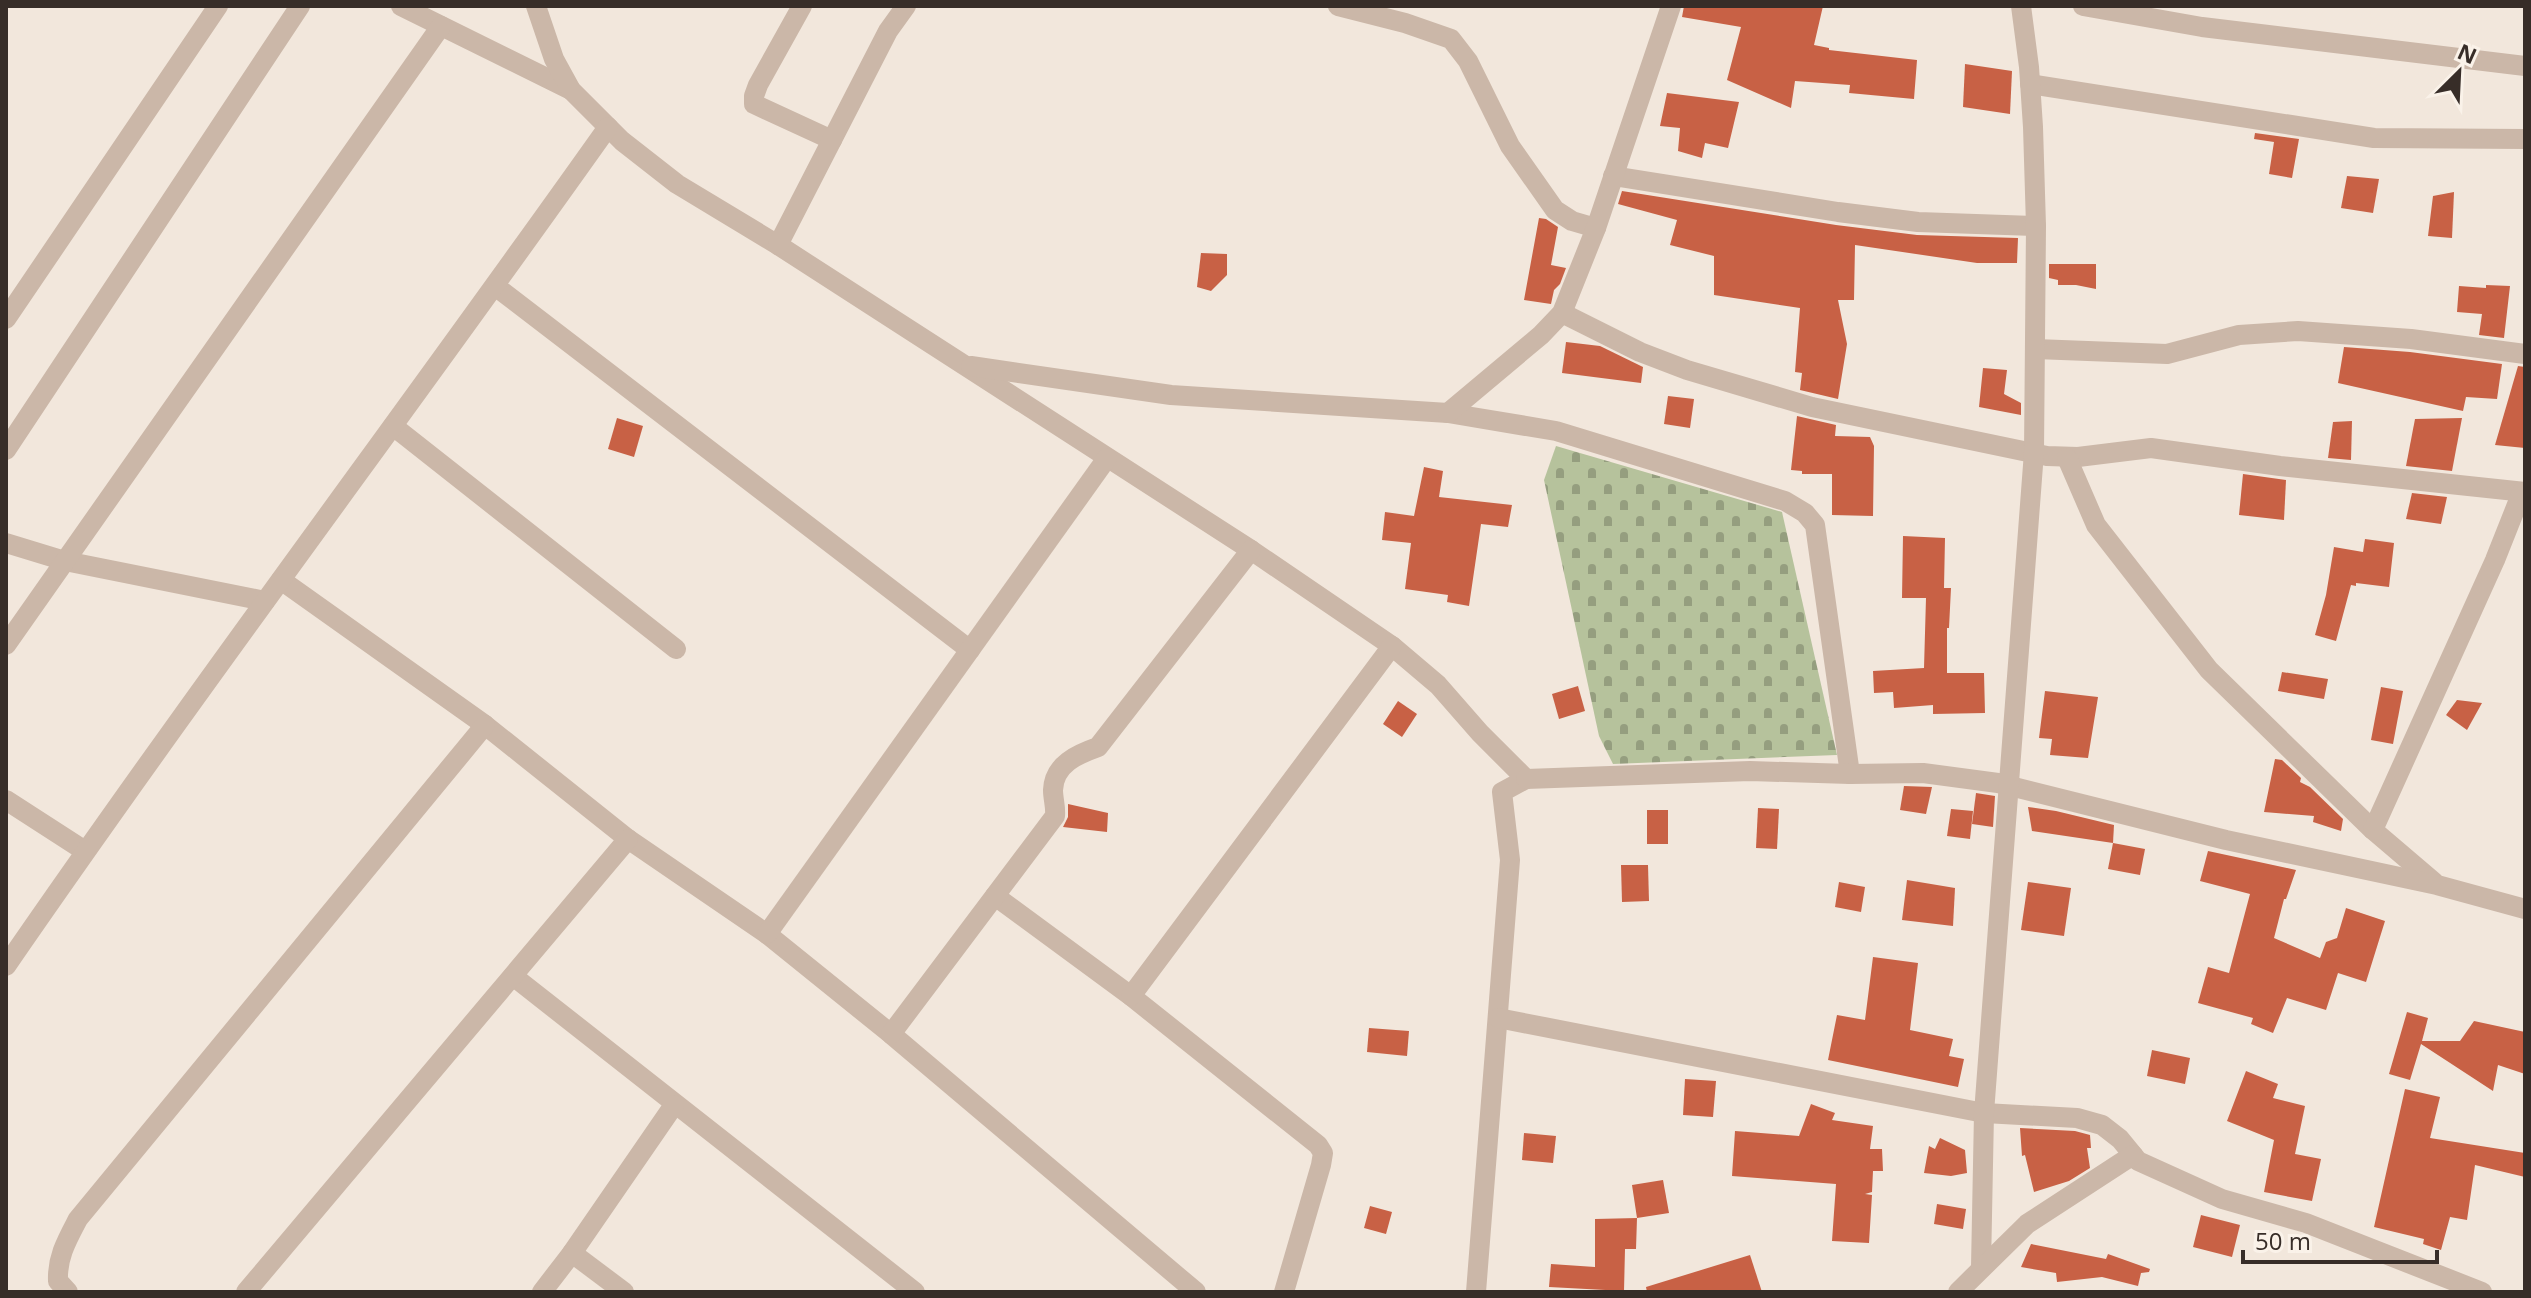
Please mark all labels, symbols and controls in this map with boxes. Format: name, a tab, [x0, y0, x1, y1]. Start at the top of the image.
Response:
north arrow	[2419, 32, 2499, 112]
text: N	[2453, 35, 2482, 70]
scale bar	[2243, 1214, 2437, 1264]
text: 50 m	[2255, 1224, 2311, 1257]

